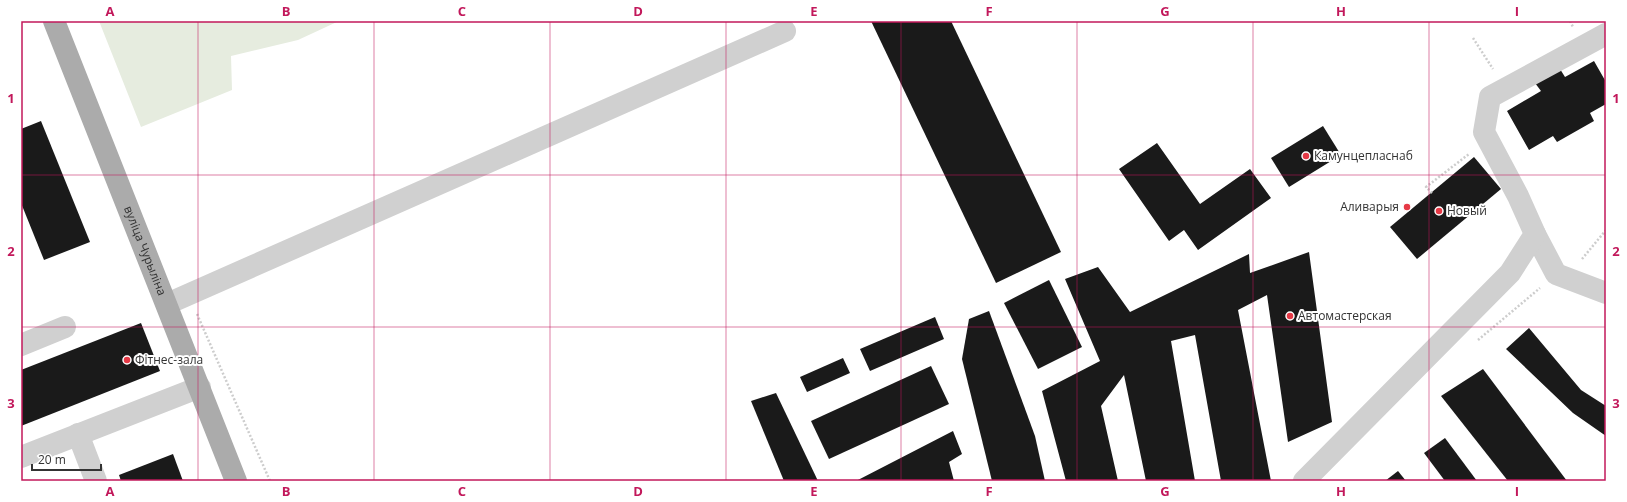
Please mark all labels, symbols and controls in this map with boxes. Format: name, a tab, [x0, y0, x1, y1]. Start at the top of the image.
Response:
text: A	[106, 2, 115, 20]
text: B	[282, 2, 291, 20]
text: C	[458, 2, 466, 20]
text: D	[633, 2, 643, 20]
text: E	[810, 2, 818, 20]
text: F	[985, 2, 993, 20]
text: G	[1160, 2, 1170, 20]
text: H	[1336, 2, 1346, 20]
text: I	[1515, 2, 1519, 20]
text: 1	[7, 89, 15, 107]
text: 1	[1612, 89, 1620, 107]
place label: Камунцепласнаб	[1314, 147, 1413, 164]
marker: Камунцепласнаб	[1301, 151, 1311, 161]
place label: Аливарыя	[1340, 198, 1399, 215]
marker: Аливарыя	[1402, 202, 1412, 212]
place label: Новый	[1447, 202, 1487, 219]
street label: вуліца Чурыліна	[120, 203, 171, 298]
marker: Новый	[1434, 206, 1444, 216]
text: 2	[7, 242, 15, 260]
text: 2	[1612, 242, 1620, 260]
place label: Автомастерская	[1298, 307, 1392, 324]
marker: Автомастерская	[1285, 311, 1295, 321]
place label: Фітнес-зала	[135, 351, 203, 368]
marker: Фітнес-зала	[122, 355, 132, 365]
text: 3	[7, 394, 15, 412]
text: 3	[1612, 394, 1620, 412]
scale bar	[32, 446, 101, 472]
text: 20 m	[38, 451, 66, 468]
text: A	[106, 482, 115, 500]
text: B	[282, 482, 291, 500]
text: C	[458, 482, 466, 500]
text: D	[633, 482, 643, 500]
text: E	[810, 482, 818, 500]
text: F	[985, 482, 993, 500]
text: G	[1160, 482, 1170, 500]
text: H	[1336, 482, 1346, 500]
text: I	[1515, 482, 1519, 500]

